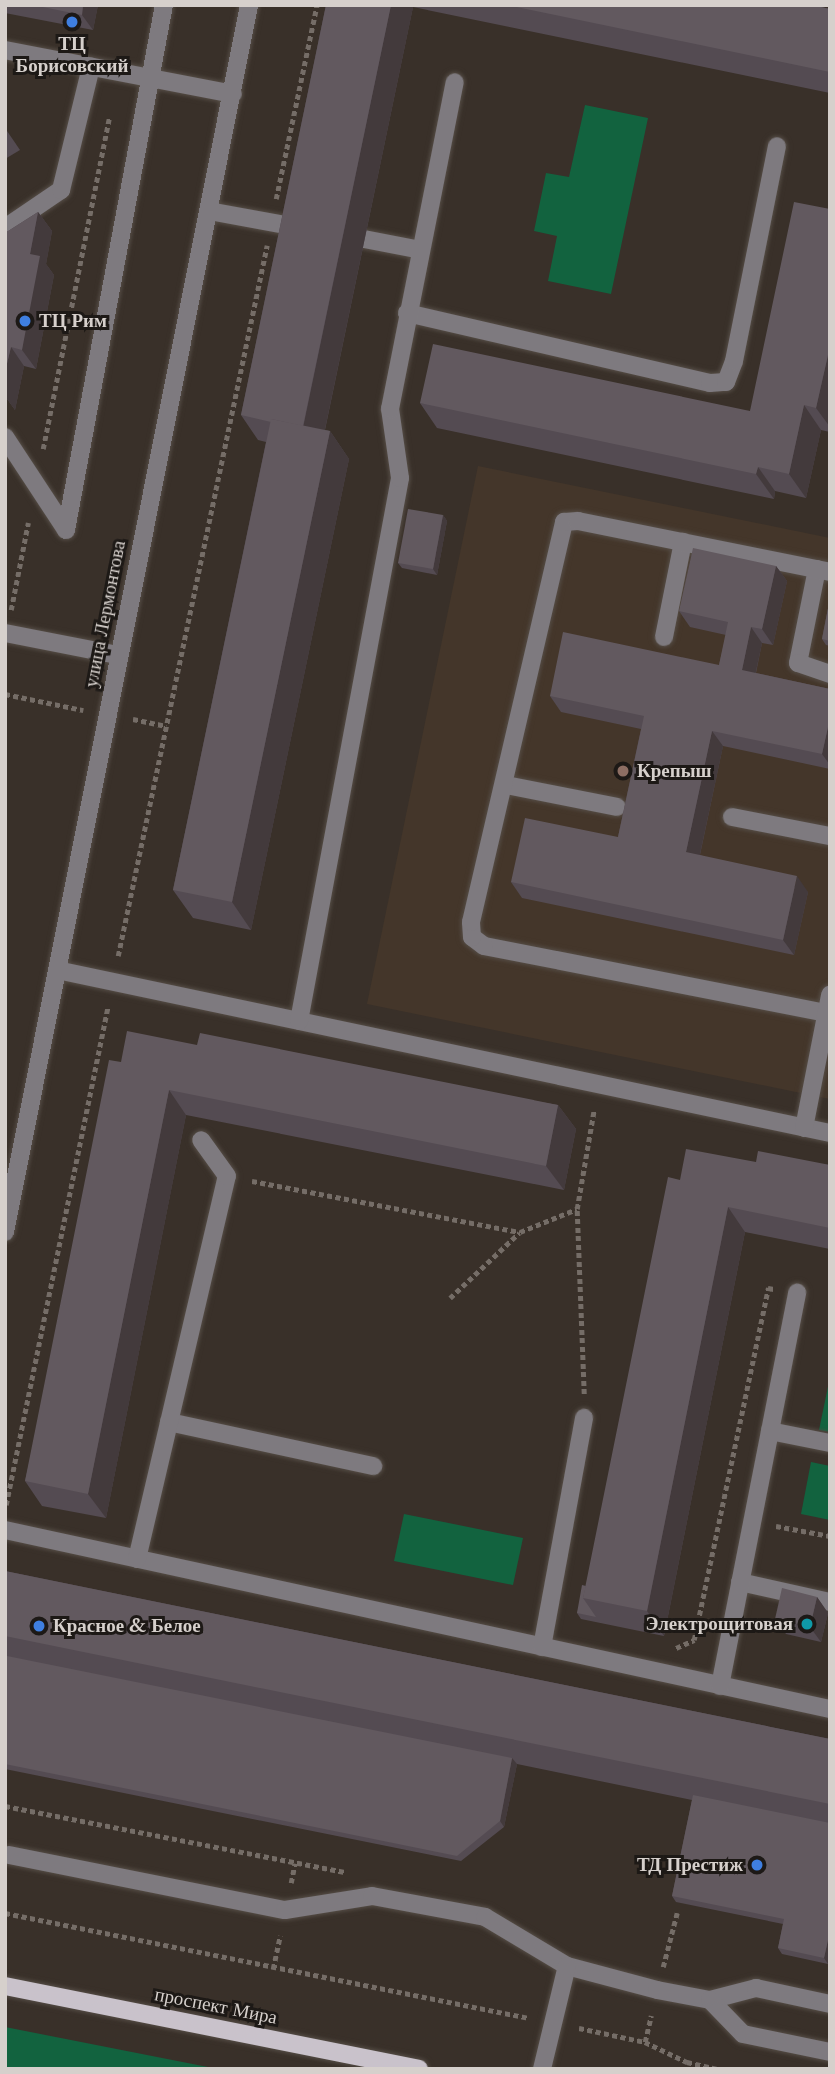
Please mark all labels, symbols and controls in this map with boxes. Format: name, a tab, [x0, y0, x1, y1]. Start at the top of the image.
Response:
marker: ТЦ Борисовский	[64, 14, 80, 30]
place label: ТЦ Борисовский	[16, 33, 128, 77]
place label: ТЦ Рим	[39, 310, 107, 332]
marker: ТЦ Рим	[17, 313, 33, 329]
street label: улица Лермонтова	[80, 539, 130, 689]
place label: Крепыш	[637, 760, 712, 782]
marker: Крепыш	[615, 763, 631, 779]
place label: Электрощитовая	[646, 1613, 793, 1635]
place label: Красное & Белое	[53, 1615, 201, 1637]
marker: Электрощитовая	[799, 1616, 815, 1632]
marker: Красное & Белое	[31, 1618, 47, 1634]
place label: ТД Престиж	[637, 1854, 743, 1876]
marker: ТД Престиж	[749, 1857, 765, 1873]
street label: проспект Мира	[153, 1983, 279, 2029]

